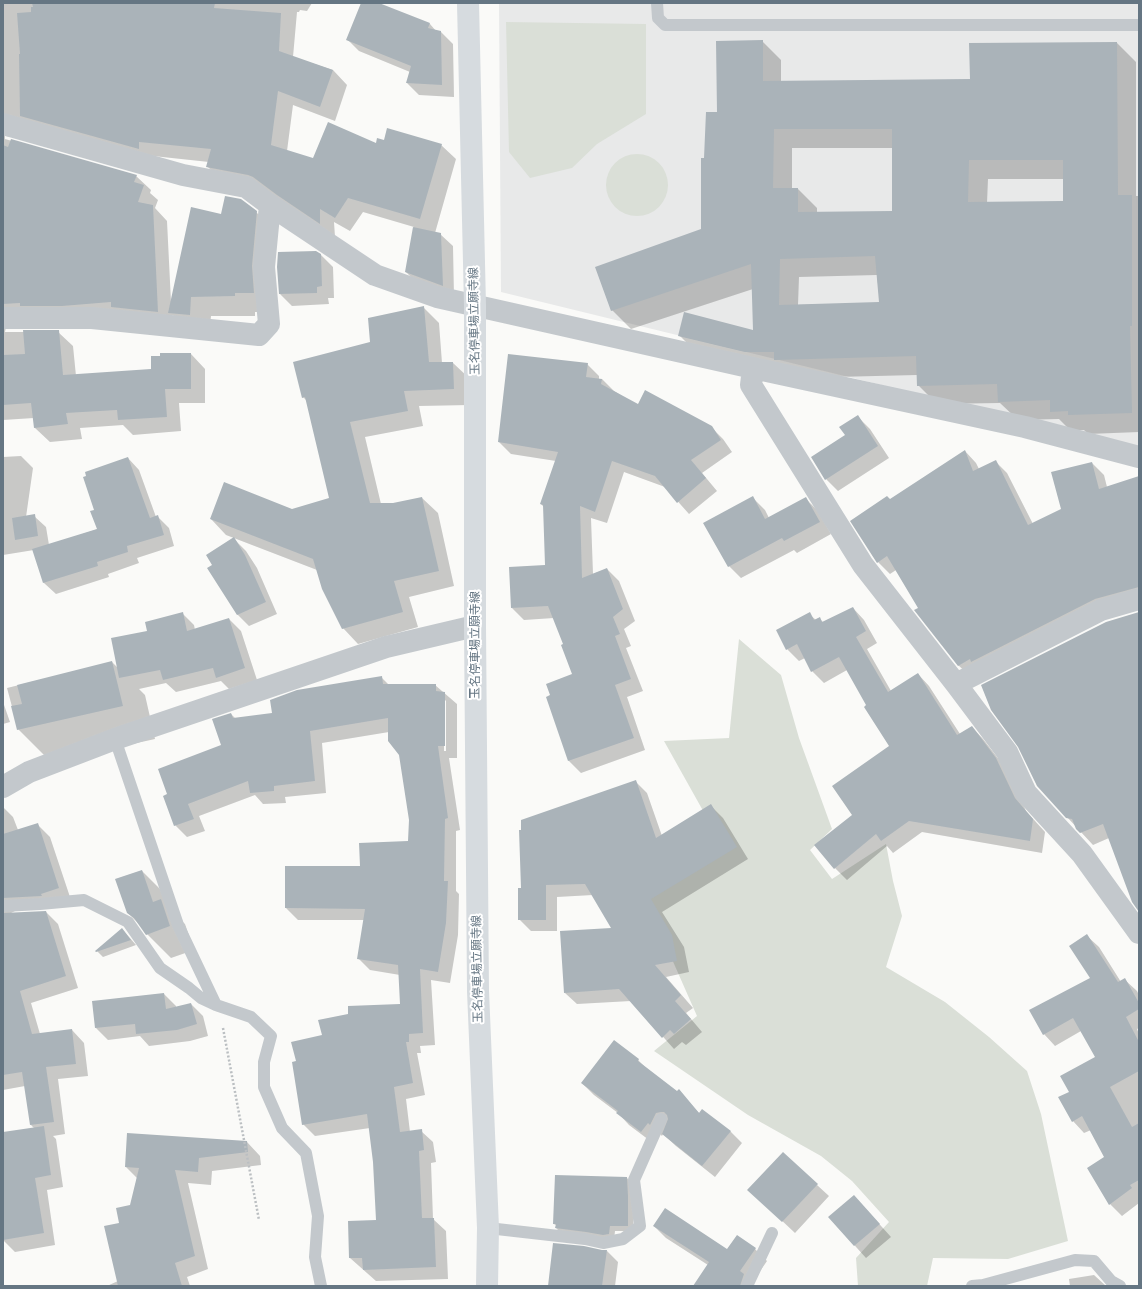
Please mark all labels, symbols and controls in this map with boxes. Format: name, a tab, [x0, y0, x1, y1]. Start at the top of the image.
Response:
street label: 玉名停車場立願寺線	[467, 267, 483, 375]
street label: 玉名停車場立願寺線	[469, 591, 483, 699]
street label: 玉名停車場立願寺線	[470, 915, 486, 1023]

